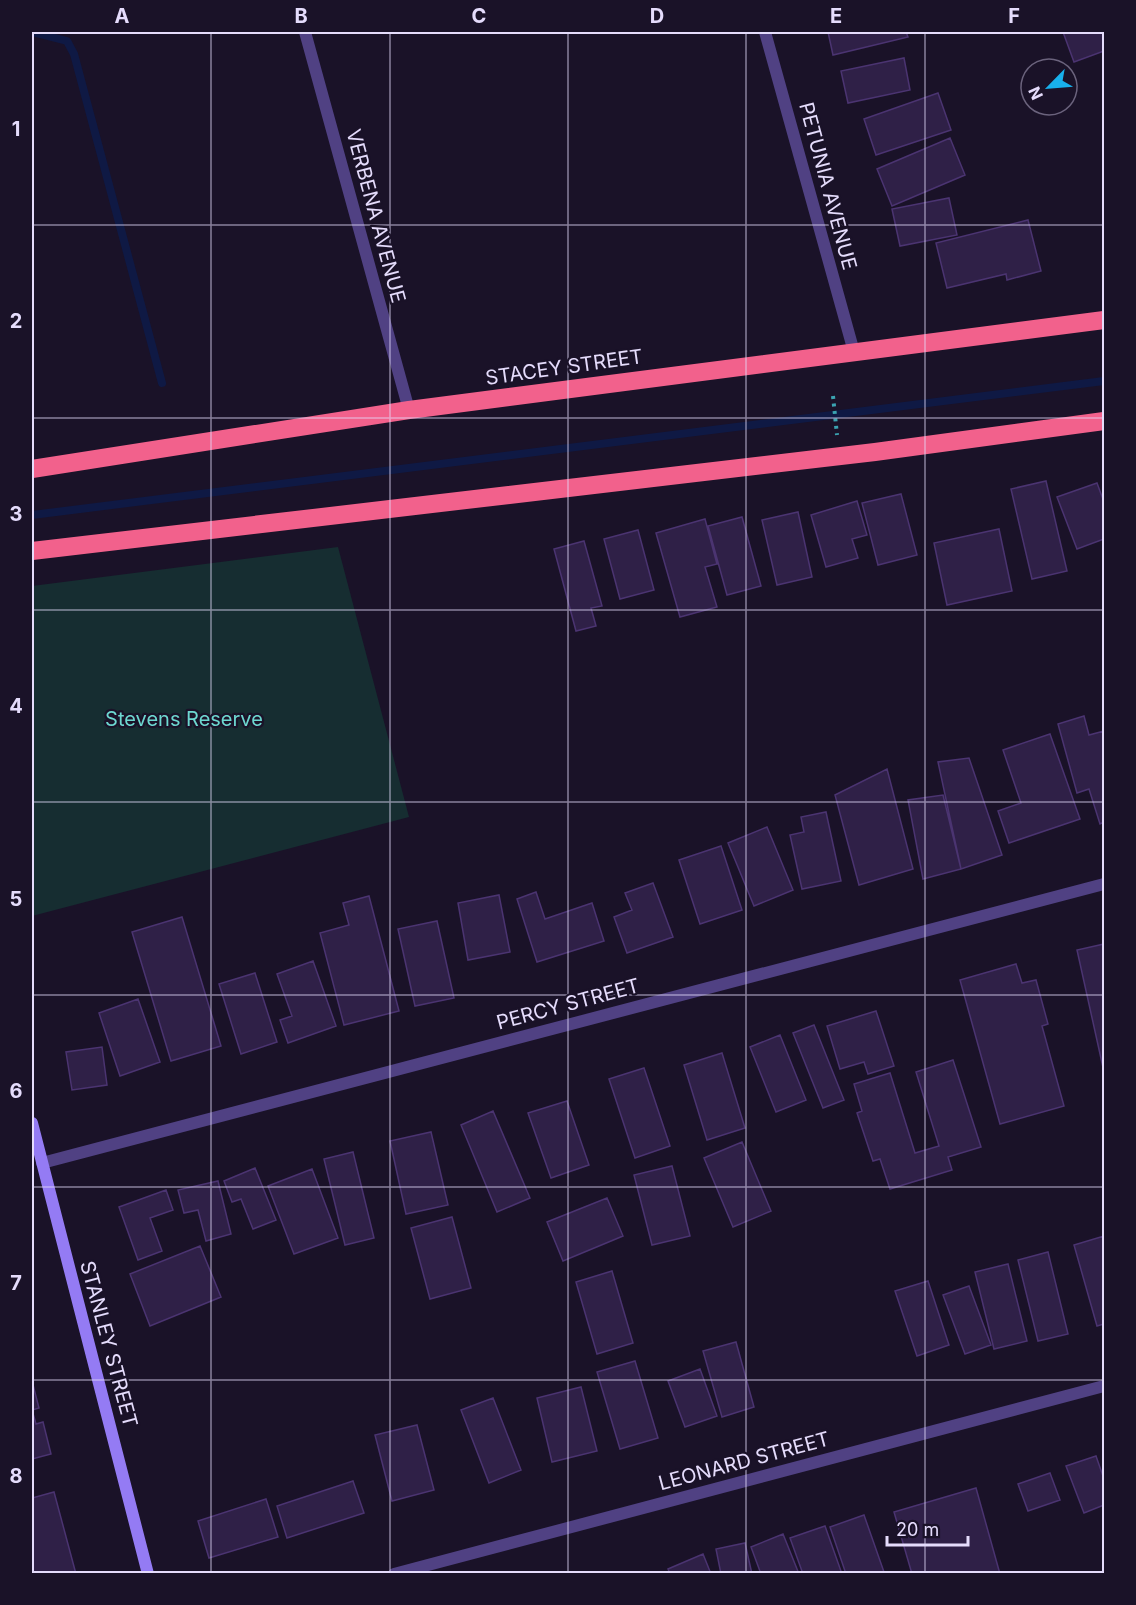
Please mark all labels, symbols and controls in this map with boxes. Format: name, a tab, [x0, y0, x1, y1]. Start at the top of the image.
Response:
text: A	[115, 4, 130, 28]
text: B	[294, 4, 308, 28]
text: C	[472, 4, 486, 28]
text: D	[650, 4, 664, 28]
text: E	[830, 4, 842, 28]
text: F	[1008, 4, 1020, 28]
north arrow	[1019, 57, 1079, 117]
text: N	[1024, 84, 1047, 103]
street label: PETUNIA AVENUE	[794, 99, 862, 273]
text: 1	[12, 117, 20, 141]
street label: VERBENA AVENUE	[341, 127, 411, 305]
text: 2	[10, 309, 22, 333]
street label: STACEY STREET	[484, 344, 644, 390]
text: 3	[10, 502, 22, 526]
text: 4	[9, 694, 23, 718]
park label: Stevens Reserve	[105, 707, 263, 731]
text: 5	[10, 887, 22, 911]
street label: PERCY STREET	[494, 973, 642, 1035]
text: 6	[10, 1079, 23, 1103]
street label: STANLEY STREET	[75, 1258, 143, 1430]
text: 7	[10, 1271, 22, 1295]
street label: LEONARD STREET	[656, 1427, 832, 1495]
text: 8	[9, 1464, 23, 1488]
scale bar	[887, 1509, 968, 1547]
text: 20 m	[896, 1519, 939, 1540]

